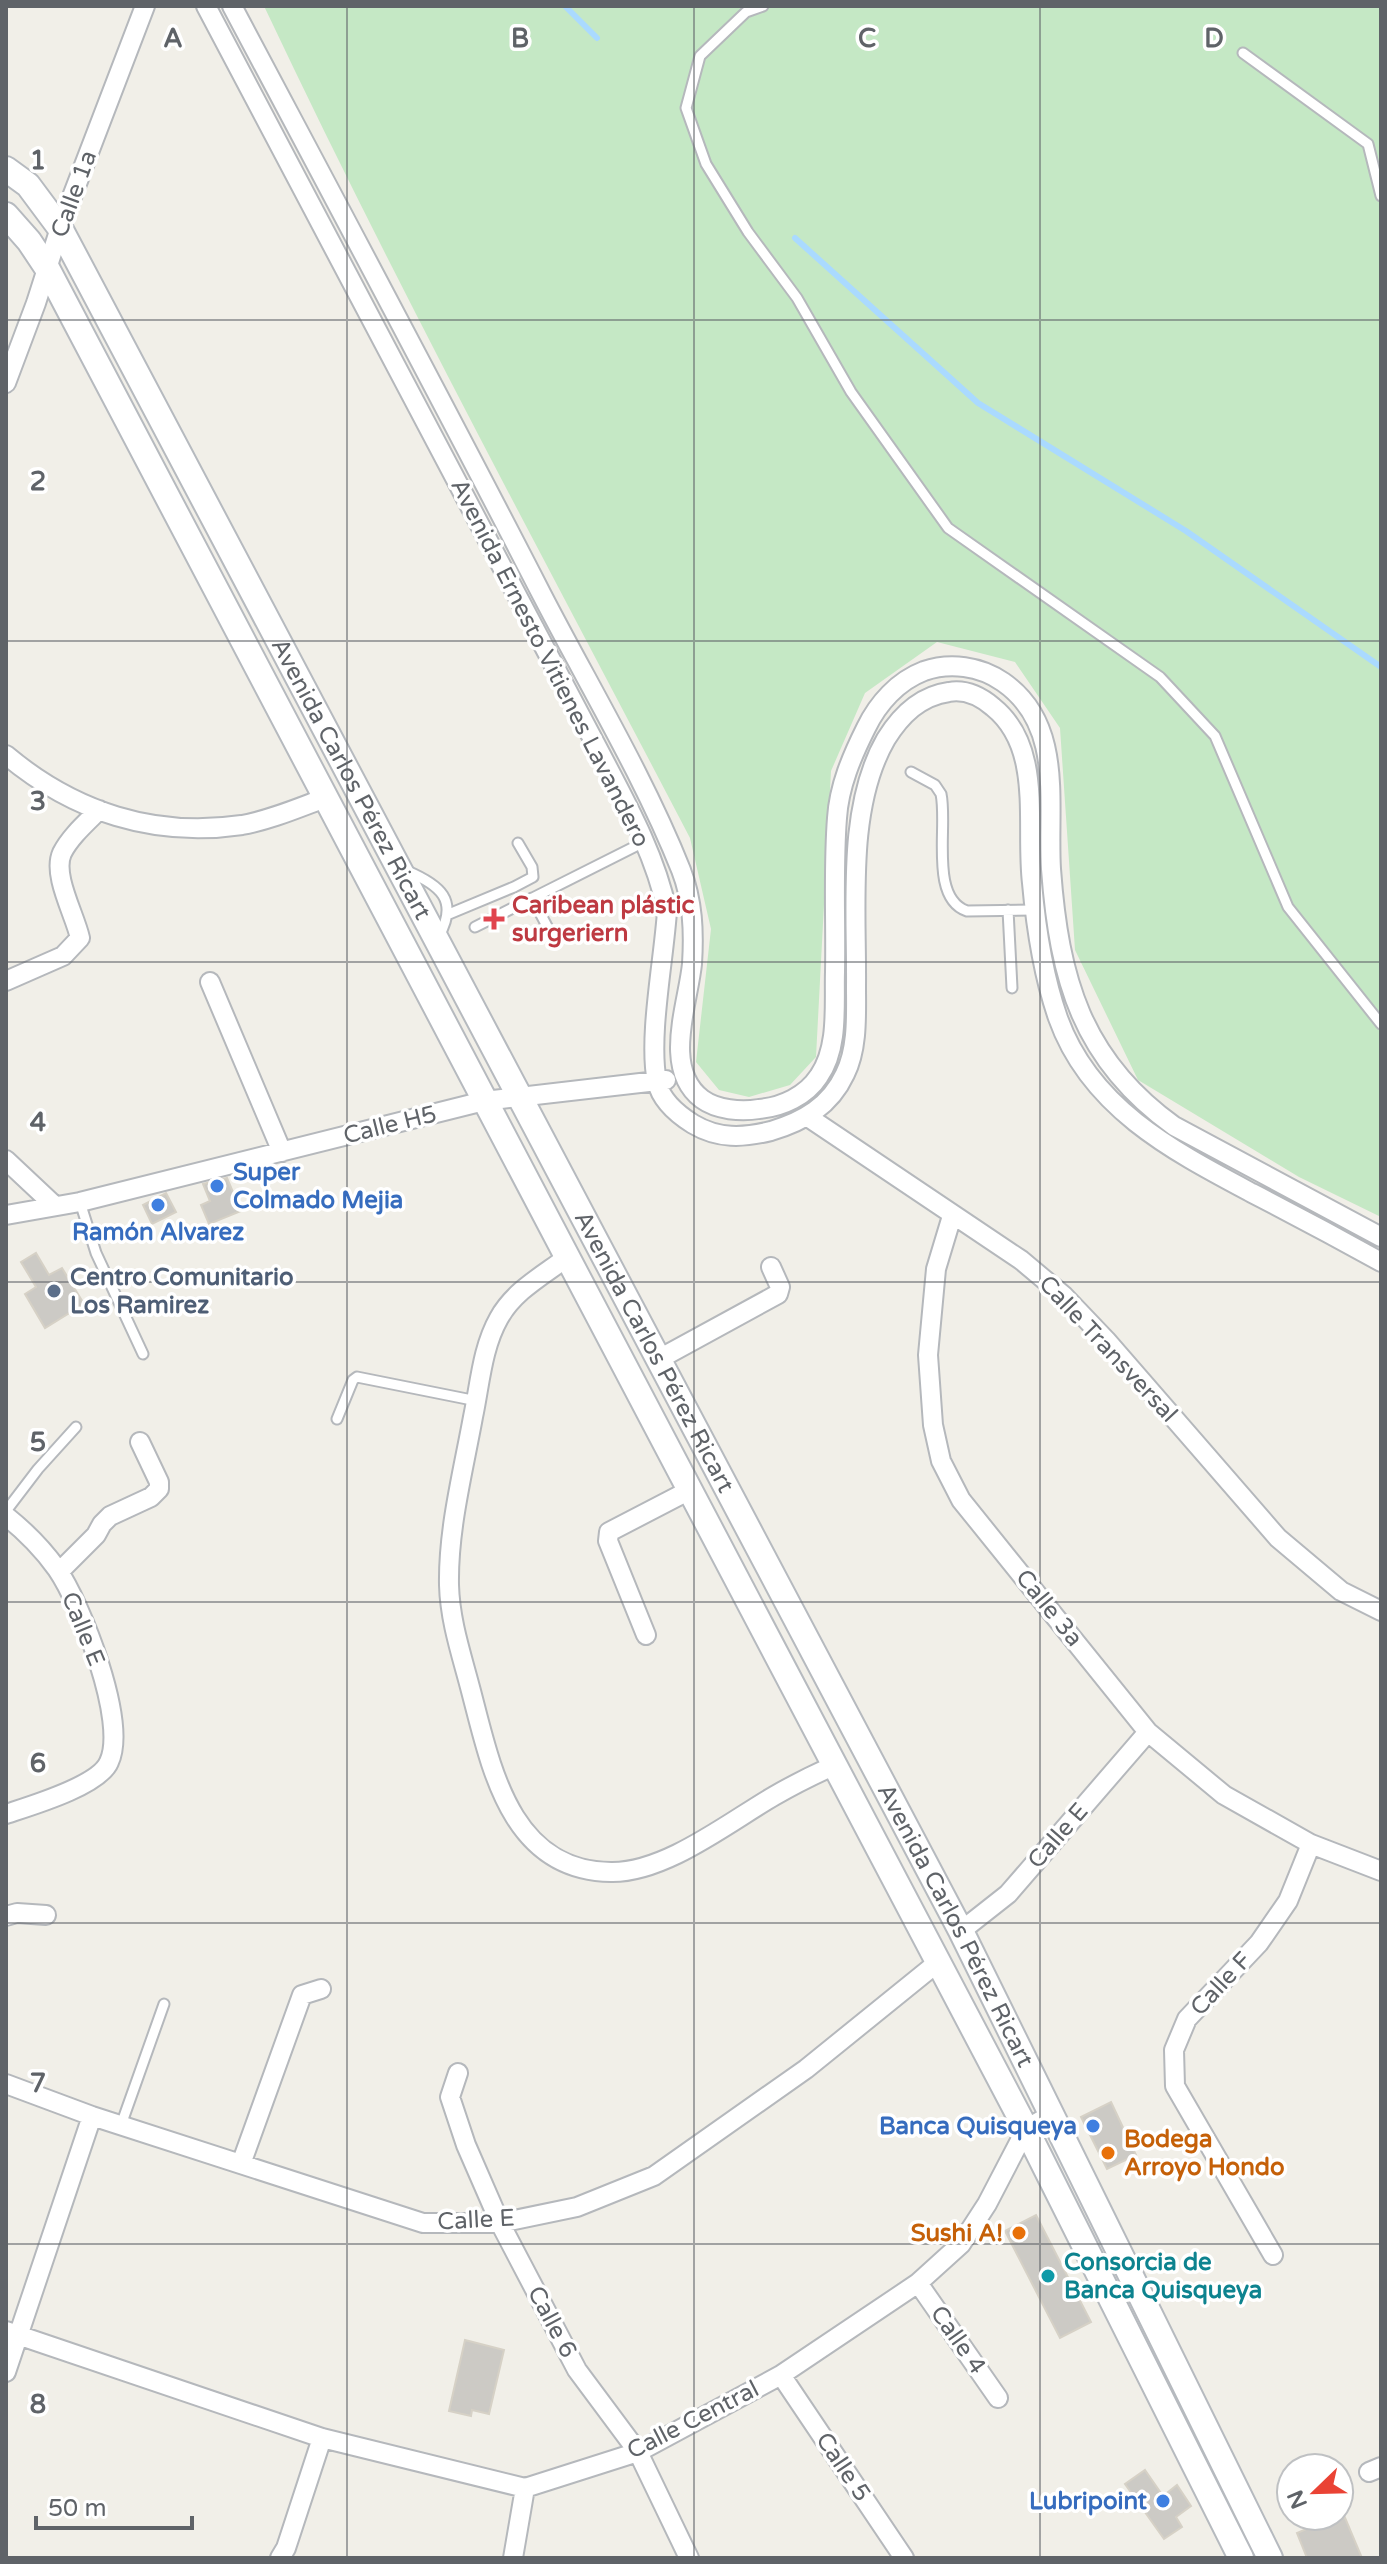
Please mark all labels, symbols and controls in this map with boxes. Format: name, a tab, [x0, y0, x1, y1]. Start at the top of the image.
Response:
text: A	[163, 23, 183, 54]
text: B	[511, 23, 529, 54]
text: C	[858, 23, 876, 54]
text: D	[1204, 23, 1224, 54]
text: 1	[30, 145, 46, 176]
street label: Calle 1a	[45, 147, 103, 241]
text: 2	[30, 466, 46, 497]
street label: Avenida Ernesto Vitienes Lavandero	[444, 474, 656, 852]
street label: Avenida Carlos Pérez Ricart	[265, 633, 438, 925]
text: 3	[30, 786, 46, 817]
place label: Caribean plástic surgeriern	[512, 891, 695, 948]
marker: Caribean plástic surgeriern	[483, 908, 505, 930]
street label: Calle H5	[340, 1099, 440, 1151]
text: 4	[30, 1107, 46, 1138]
place label: Super Colmado Mejia	[233, 1158, 403, 1215]
marker: Super Colmado Mejia	[208, 1177, 226, 1195]
marker: Ramón Alvarez	[149, 1196, 167, 1214]
street label: Avenida Carlos Pérez Ricart	[568, 1206, 741, 1497]
place label: Ramón Alvarez	[72, 1218, 244, 1247]
place label: Centro Comunitario Los Ramirez	[70, 1263, 294, 1320]
street label: Calle Transversal	[1033, 1270, 1183, 1428]
marker: Centro Comunitario Los Ramirez	[45, 1282, 63, 1300]
text: 5	[30, 1427, 46, 1458]
street label: Calle 3a	[1009, 1564, 1089, 1652]
street label: Calle E	[55, 1588, 111, 1670]
text: 6	[30, 1748, 46, 1779]
street label: Avenida Carlos Pérez Ricart	[871, 1779, 1040, 2072]
street label: Calle E	[1022, 1797, 1094, 1875]
street label: Calle F	[1184, 1946, 1258, 2022]
text: 7	[30, 2068, 46, 2099]
place label: Banca Quisqueya	[879, 2112, 1077, 2141]
marker: Banca Quisqueya	[1084, 2117, 1102, 2135]
place label: Bodega Arroyo Hondo	[1124, 2125, 1285, 2182]
marker: Bodega Arroyo Hondo	[1099, 2144, 1117, 2162]
street label: Calle E	[437, 2203, 515, 2237]
place label: Sushi A!	[911, 2219, 1003, 2248]
marker: Sushi A!	[1010, 2224, 1028, 2242]
place label: Consorcia de Banca Quisqueya	[1064, 2248, 1262, 2305]
marker: Consorcia de Banca Quisqueya	[1039, 2267, 1057, 2285]
street label: Calle 6	[521, 2281, 583, 2363]
street label: Calle 4	[924, 2300, 992, 2380]
street label: Calle Central	[622, 2374, 764, 2466]
text: 8	[30, 2389, 46, 2420]
street label: Calle 5	[809, 2427, 877, 2507]
north arrow	[1275, 2452, 1355, 2532]
scale bar	[36, 2480, 192, 2530]
text: N	[1282, 2486, 1313, 2513]
place label: Lubripoint	[1029, 2487, 1148, 2516]
marker: Lubripoint	[1154, 2492, 1172, 2510]
text: 50 m	[48, 2494, 106, 2523]

